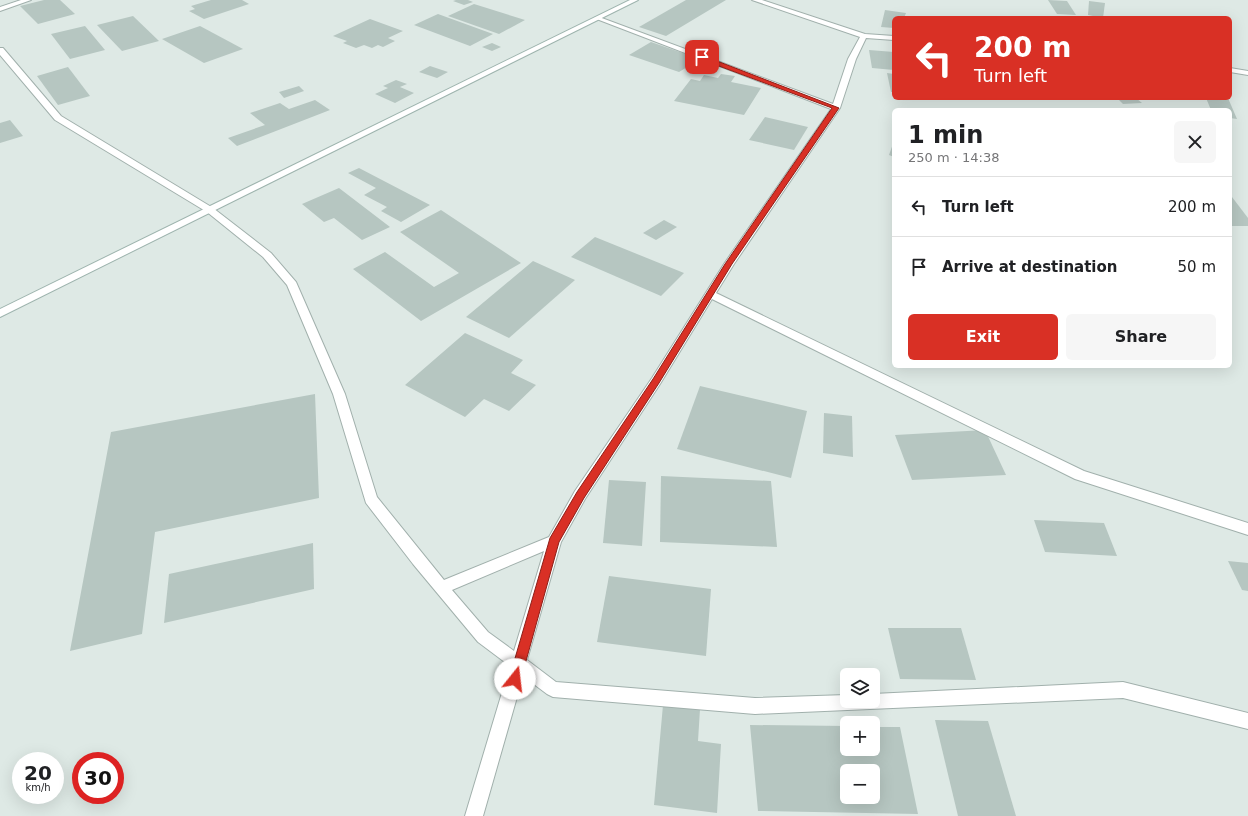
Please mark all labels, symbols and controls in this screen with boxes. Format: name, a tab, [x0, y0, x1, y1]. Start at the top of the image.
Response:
text: 200 m	[974, 31, 1071, 64]
icon: left	[908, 32, 960, 84]
pin	[685, 40, 719, 74]
icon: arrive	[691, 46, 713, 68]
text: Turn left	[974, 65, 1047, 86]
text: 1 min	[908, 121, 983, 149]
button: close	[1174, 121, 1216, 163]
text: 250 m · 14:38	[908, 150, 999, 165]
icon: left	[908, 196, 930, 218]
text: Turn left	[942, 198, 1014, 216]
text: 200 m	[1168, 198, 1216, 216]
icon: arrive	[908, 256, 930, 278]
text: Arrive at destination	[942, 258, 1117, 276]
text: 50 m	[1178, 258, 1216, 276]
button: Exit	[908, 314, 1058, 360]
button: Share	[1066, 314, 1216, 360]
position arrow	[494, 658, 536, 700]
map controls	[840, 668, 880, 804]
button: layers	[840, 668, 880, 708]
button: +	[840, 716, 880, 756]
speed limit sign: 30	[72, 752, 124, 804]
text: 20	[24, 761, 52, 785]
button: −	[840, 764, 880, 804]
text: km/h	[25, 782, 51, 793]

